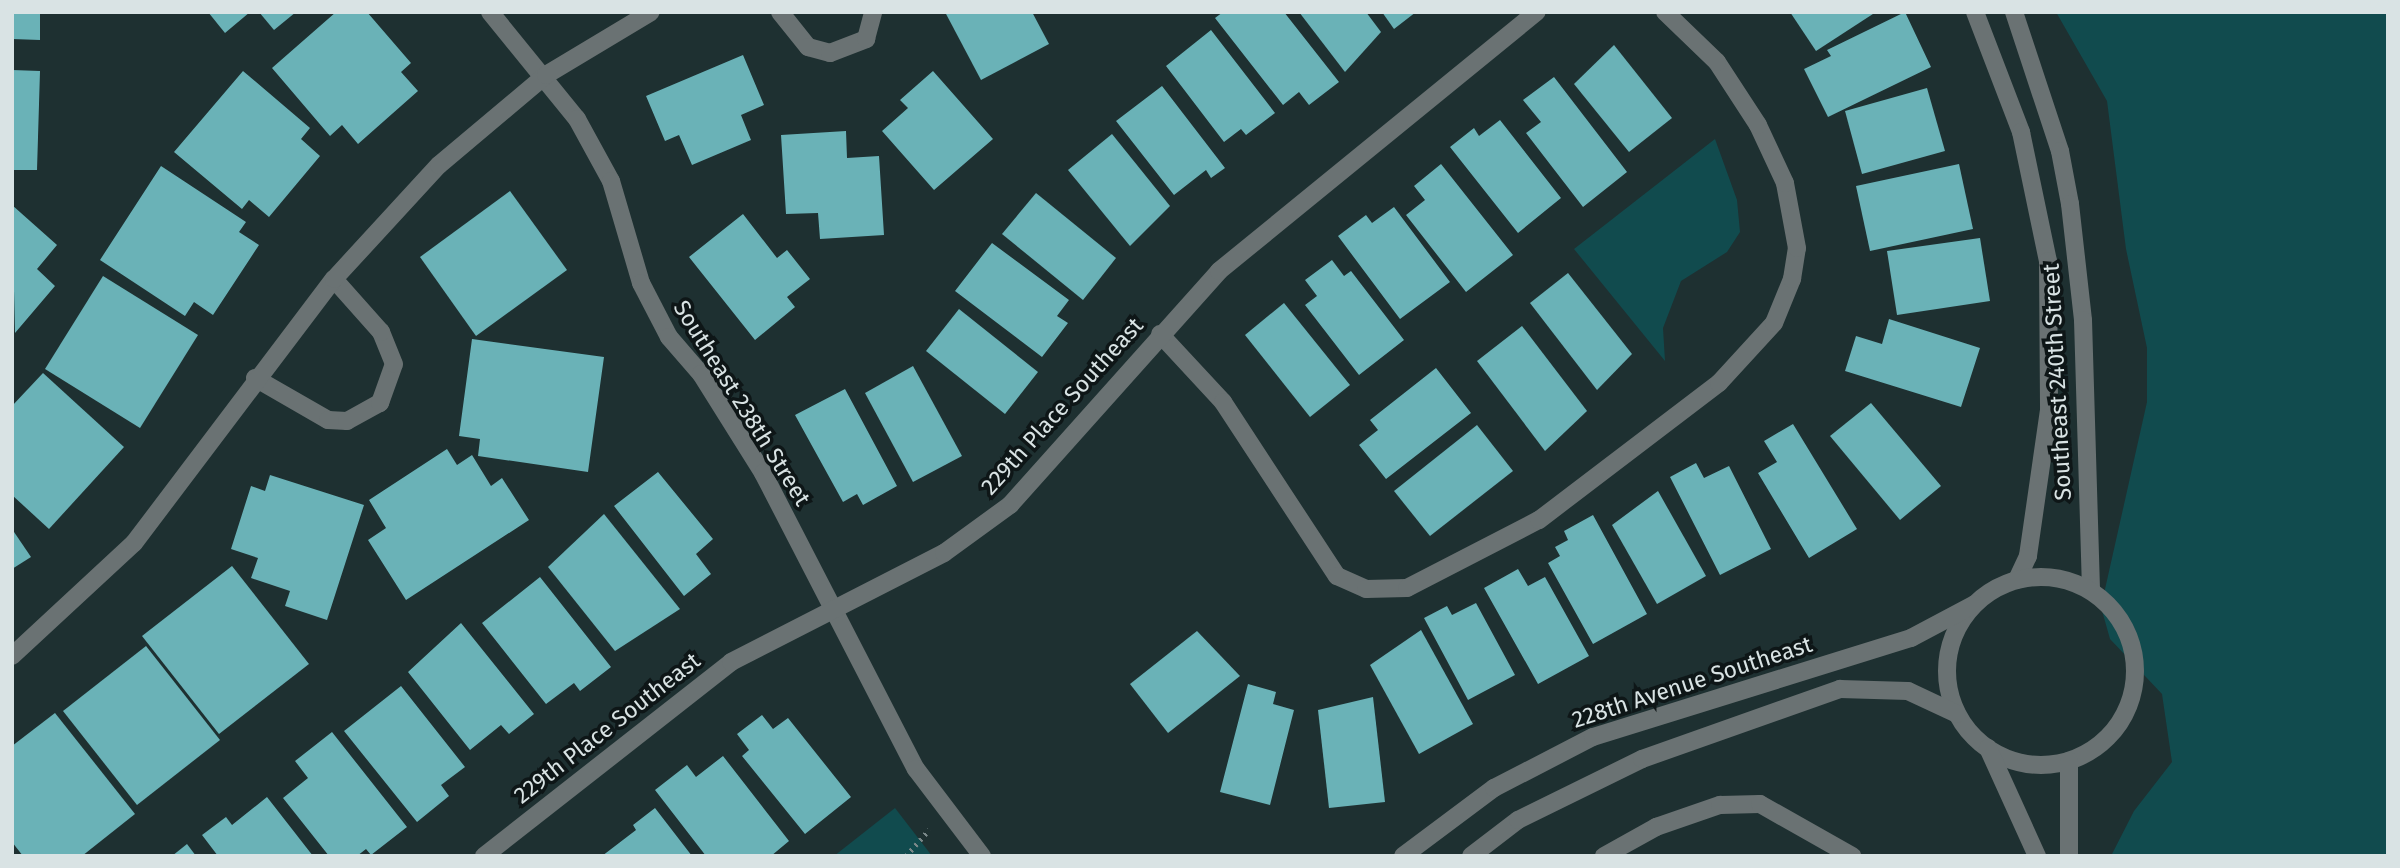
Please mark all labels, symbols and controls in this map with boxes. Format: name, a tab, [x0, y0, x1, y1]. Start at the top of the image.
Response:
street label: Southeast 240th Street	[2037, 263, 2077, 501]
street label: Southeast 238th Street	[668, 295, 816, 511]
street label: 229th Place Southeast	[975, 312, 1149, 500]
street label: 228th Avenue Southeast	[1569, 630, 1815, 734]
street label: 229th Place Southeast	[508, 647, 706, 809]

